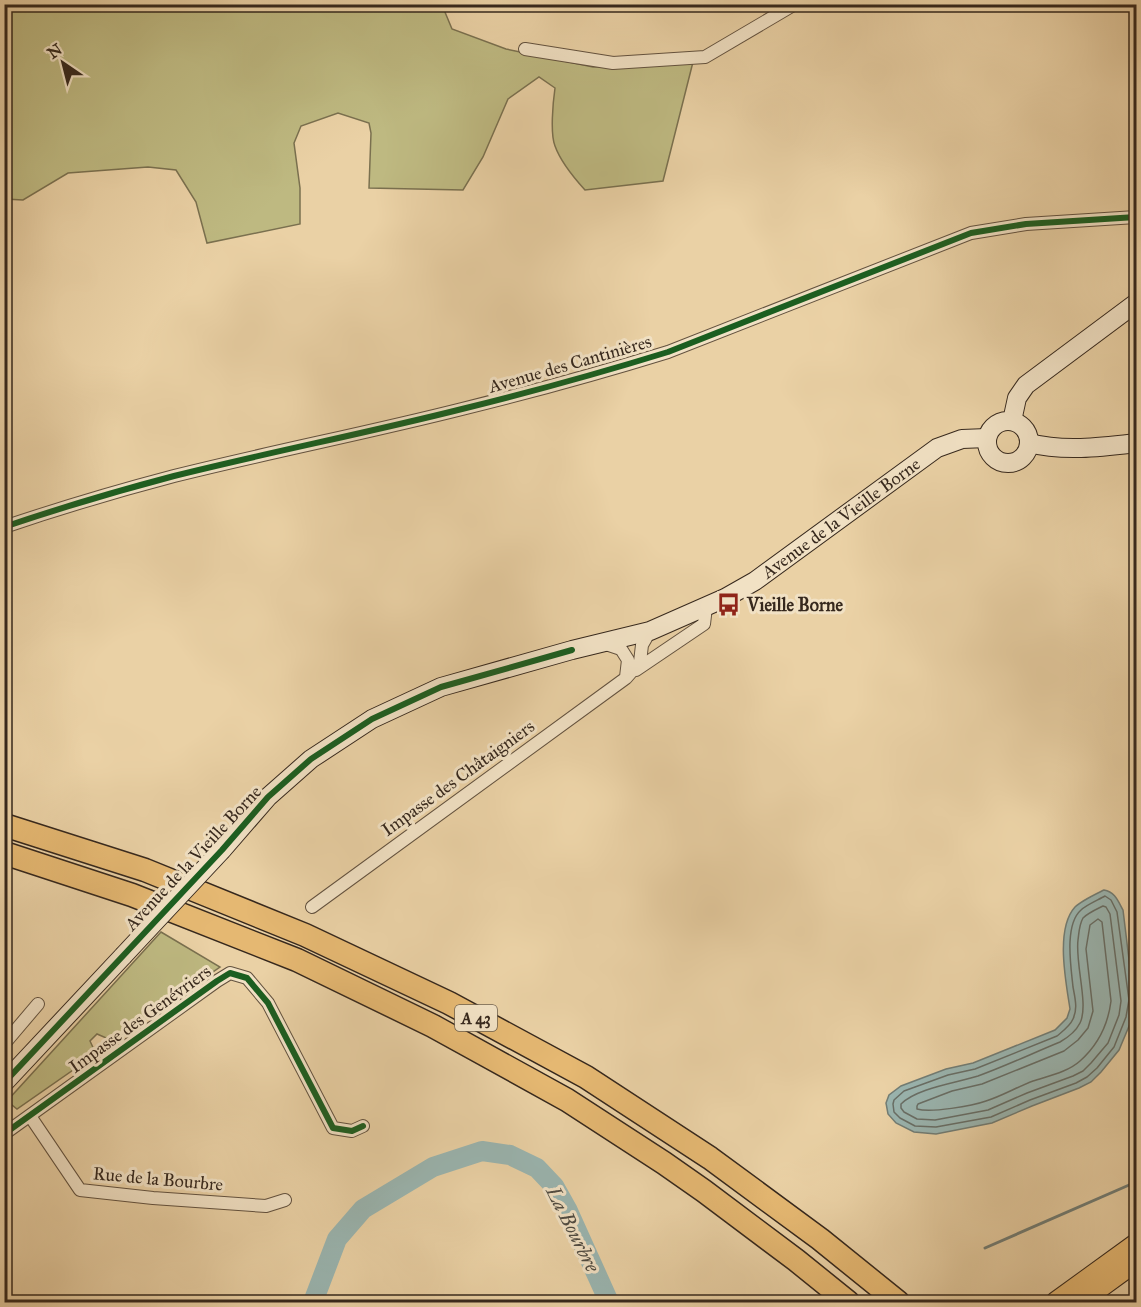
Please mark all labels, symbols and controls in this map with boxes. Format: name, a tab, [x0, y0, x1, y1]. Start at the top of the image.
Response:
north arrow	[33, 33, 93, 93]
text: N	[44, 39, 66, 63]
street label: Avenue des Cantinières	[485, 330, 654, 398]
street label: Avenue de la Vieille Borne	[757, 453, 925, 584]
bus stop icon: Vieille Borne	[716, 592, 742, 618]
place label: Vieille Borne	[746, 594, 843, 616]
street label: Impasse des Châtaigniers	[377, 715, 539, 842]
street label: Avenue de la Vieille Borne	[119, 781, 266, 936]
street label: Impasse des Genévriers	[65, 960, 215, 1078]
road number: A 43	[455, 1005, 497, 1031]
street label: Rue de la Bourbre	[92, 1162, 224, 1196]
water label: La Bourbre	[541, 1181, 605, 1276]

